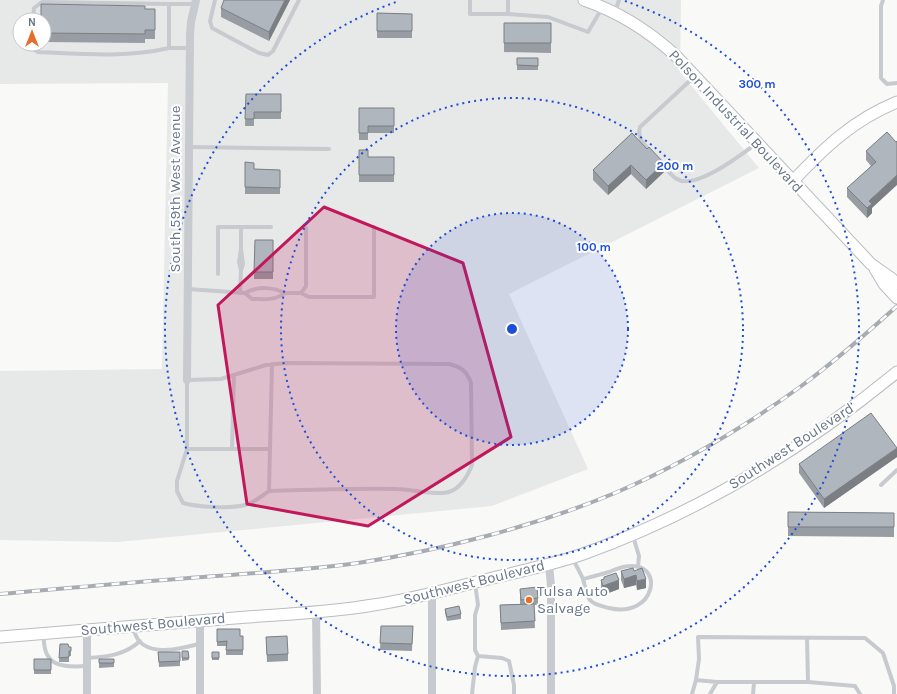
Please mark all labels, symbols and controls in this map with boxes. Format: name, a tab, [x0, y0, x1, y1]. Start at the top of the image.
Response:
north arrow	[12, 12, 52, 52]
text: N	[28, 16, 36, 29]
street label: Polson Industrial Boulevard	[665, 46, 807, 196]
text: 300 m	[738, 77, 776, 91]
street label: South 59th West Avenue	[166, 105, 184, 273]
text: 200 m	[657, 159, 693, 173]
text: 100 m	[577, 240, 611, 254]
centre of rings	[505, 322, 519, 336]
street label: Southwest Boulevard	[725, 399, 857, 493]
street label: Southwest Boulevard	[401, 556, 547, 608]
place label: Tulsa Auto Salvage	[537, 582, 608, 617]
marker: Tulsa Auto Salvage	[524, 595, 534, 605]
street label: Southwest Boulevard	[80, 609, 226, 639]

